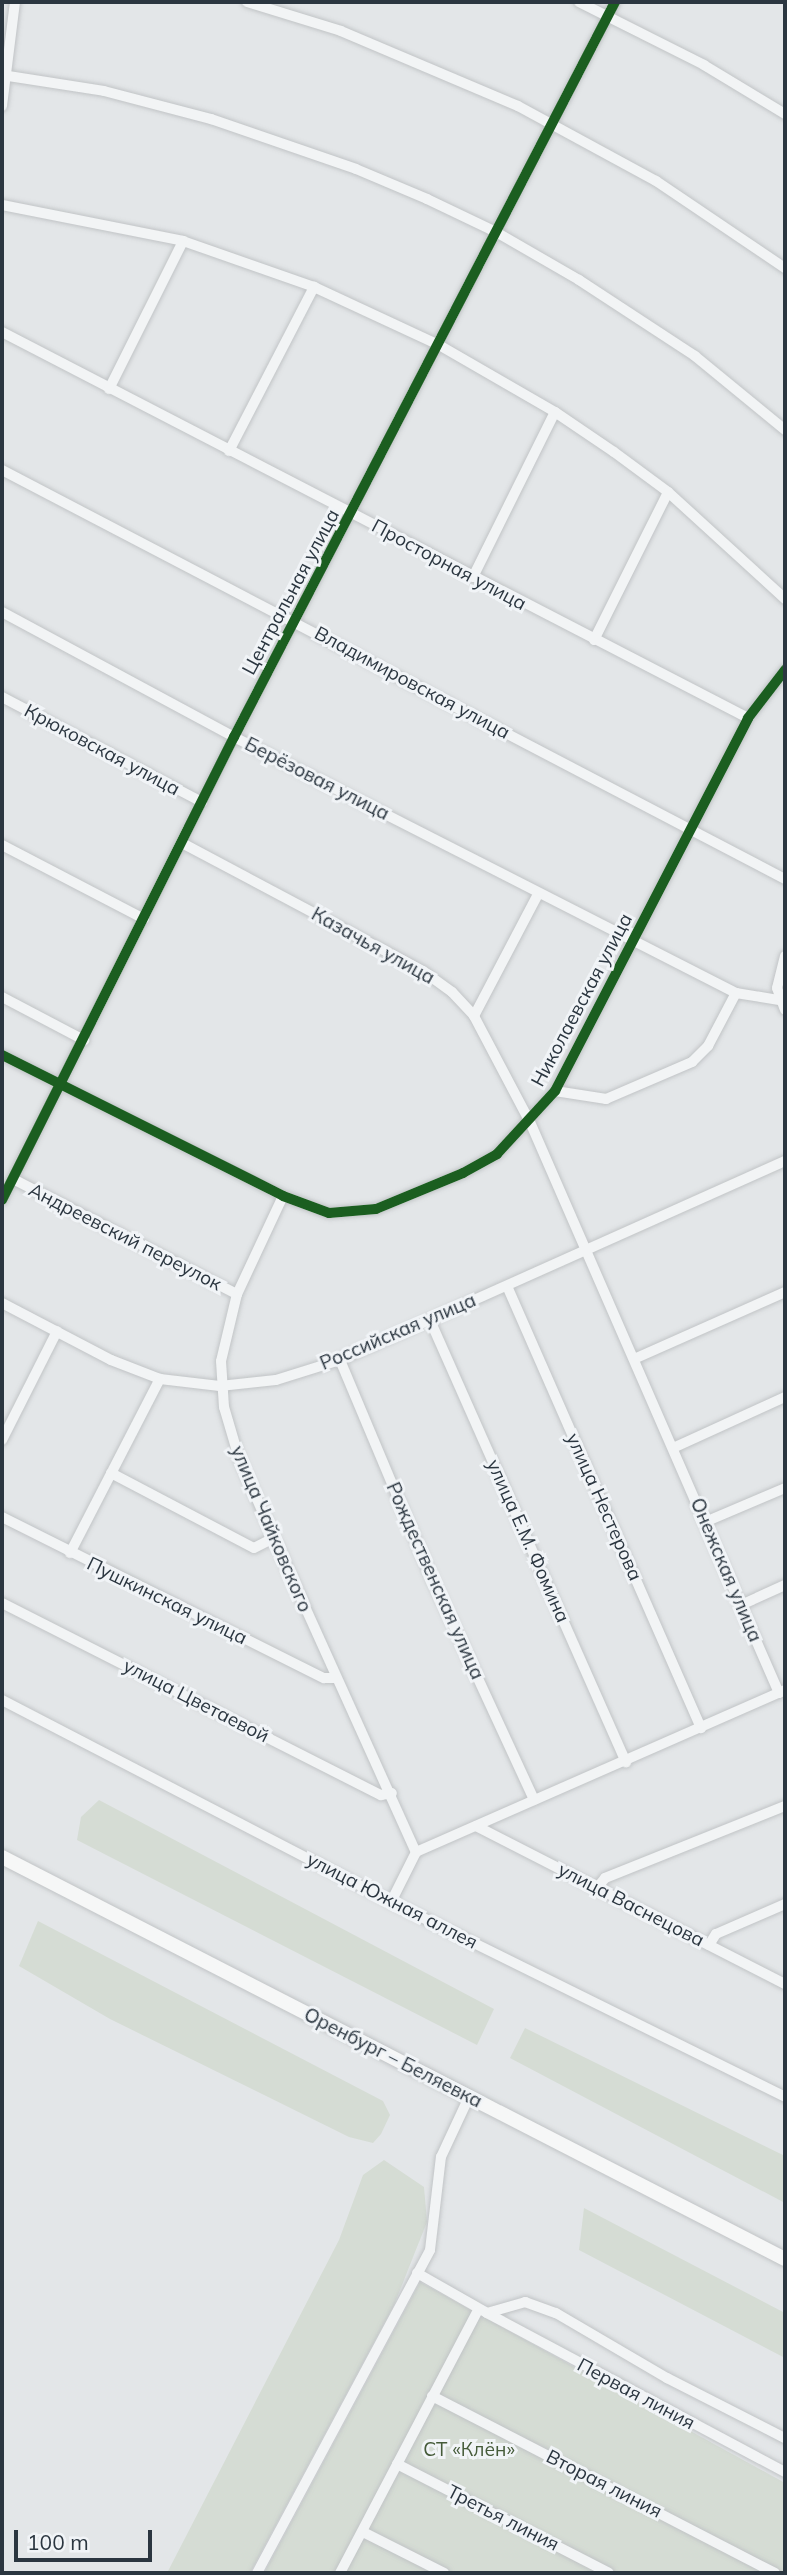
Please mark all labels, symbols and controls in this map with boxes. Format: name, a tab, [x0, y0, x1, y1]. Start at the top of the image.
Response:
street label: Центральная улица	[238, 505, 344, 679]
street label: Просторная улица	[368, 515, 530, 615]
street label: Владимировская улица	[310, 622, 514, 744]
street label: Крюковская улица	[20, 699, 184, 801]
street label: Берёзовая улица	[241, 733, 393, 825]
street label: Казачья улица	[307, 903, 439, 989]
street label: Николаевская улица	[527, 909, 637, 1091]
street label: Андреевский переулок	[25, 1178, 225, 1296]
street label: Российская улица	[317, 1289, 479, 1375]
street label: улица Нестерова	[561, 1430, 647, 1584]
street label: улица Чайковского	[226, 1442, 316, 1616]
street label: улица Е.М. Фомина	[482, 1456, 574, 1626]
street label: Рождественская улица	[381, 1479, 489, 1683]
street label: Онежская улица	[685, 1495, 767, 1645]
street label: Пушкинская улица	[83, 1552, 251, 1650]
street label: улица Цветаевой	[119, 1654, 273, 1748]
street label: улица Южная аллея	[303, 1848, 481, 1954]
street label: улица Васнецова	[554, 1858, 708, 1952]
street label: Оренбург – Беляевка	[300, 2003, 486, 2113]
street label: Первая линия	[573, 2353, 699, 2435]
park label: СТ «Клён»	[423, 2439, 515, 2461]
street label: Вторая линия	[542, 2445, 666, 2523]
street label: Третья линия	[443, 2480, 563, 2556]
scale bar	[18, 2516, 156, 2560]
text: 100 m	[27, 2529, 89, 2555]

